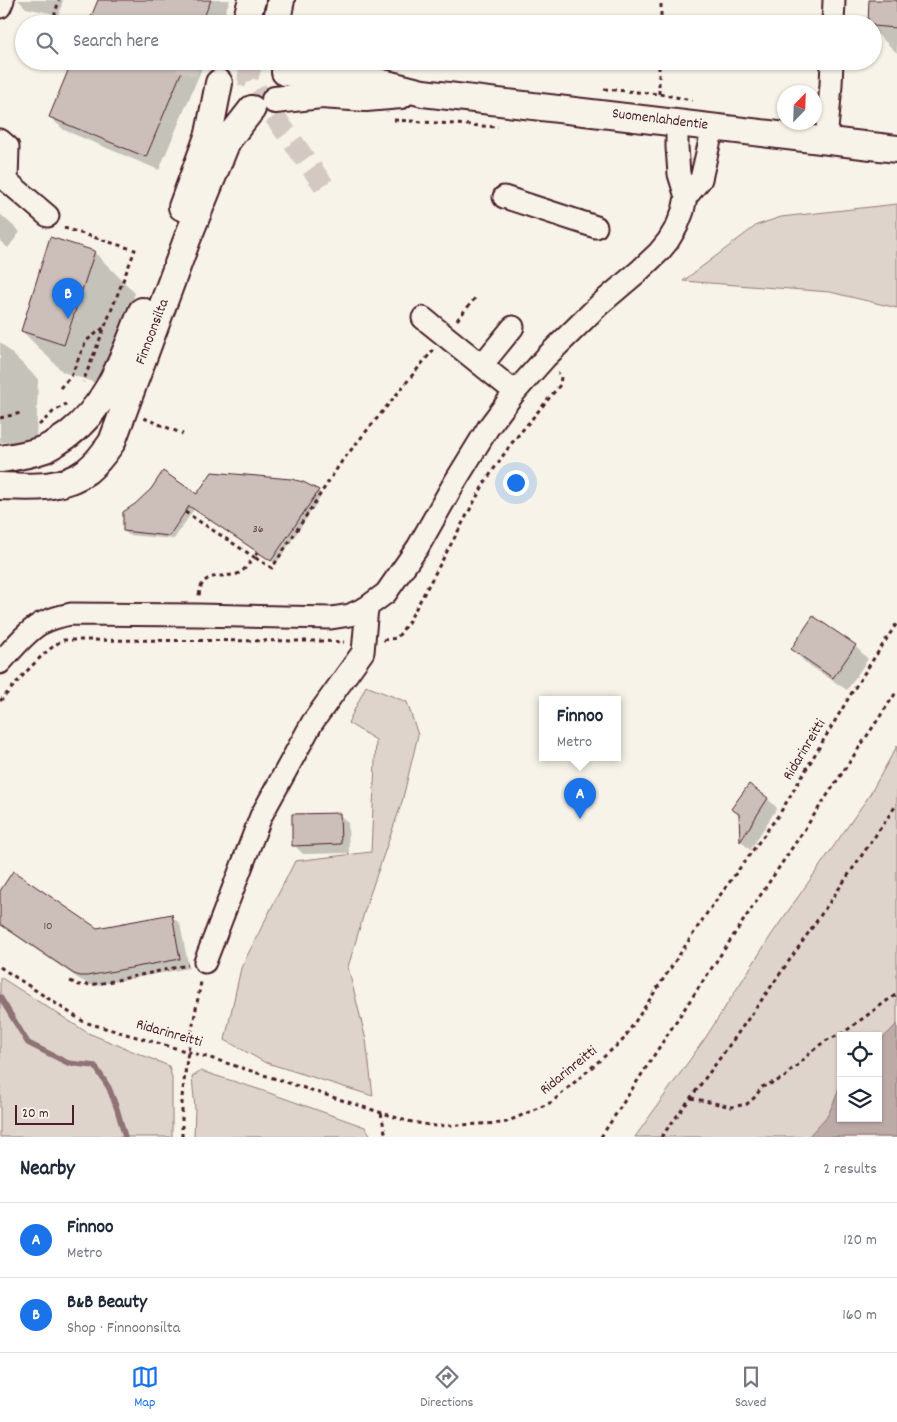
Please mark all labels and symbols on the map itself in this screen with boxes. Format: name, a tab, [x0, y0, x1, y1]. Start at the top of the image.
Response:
north arrow	[777, 85, 822, 130]
street label: Suomenlahdentie	[611, 103, 710, 137]
pin: B	[52, 278, 84, 319]
street label: Finnoonsilta	[130, 295, 176, 368]
your location	[503, 470, 529, 496]
house number: 36	[252, 521, 264, 538]
street label: Ridarinreitti	[778, 715, 832, 785]
pin: A	[564, 778, 596, 819]
house number: 10	[43, 918, 53, 935]
street label: Ridarinreitti	[133, 1014, 205, 1054]
street label: Ridarinreitti	[536, 1041, 603, 1101]
scale bar	[15, 1102, 74, 1125]

